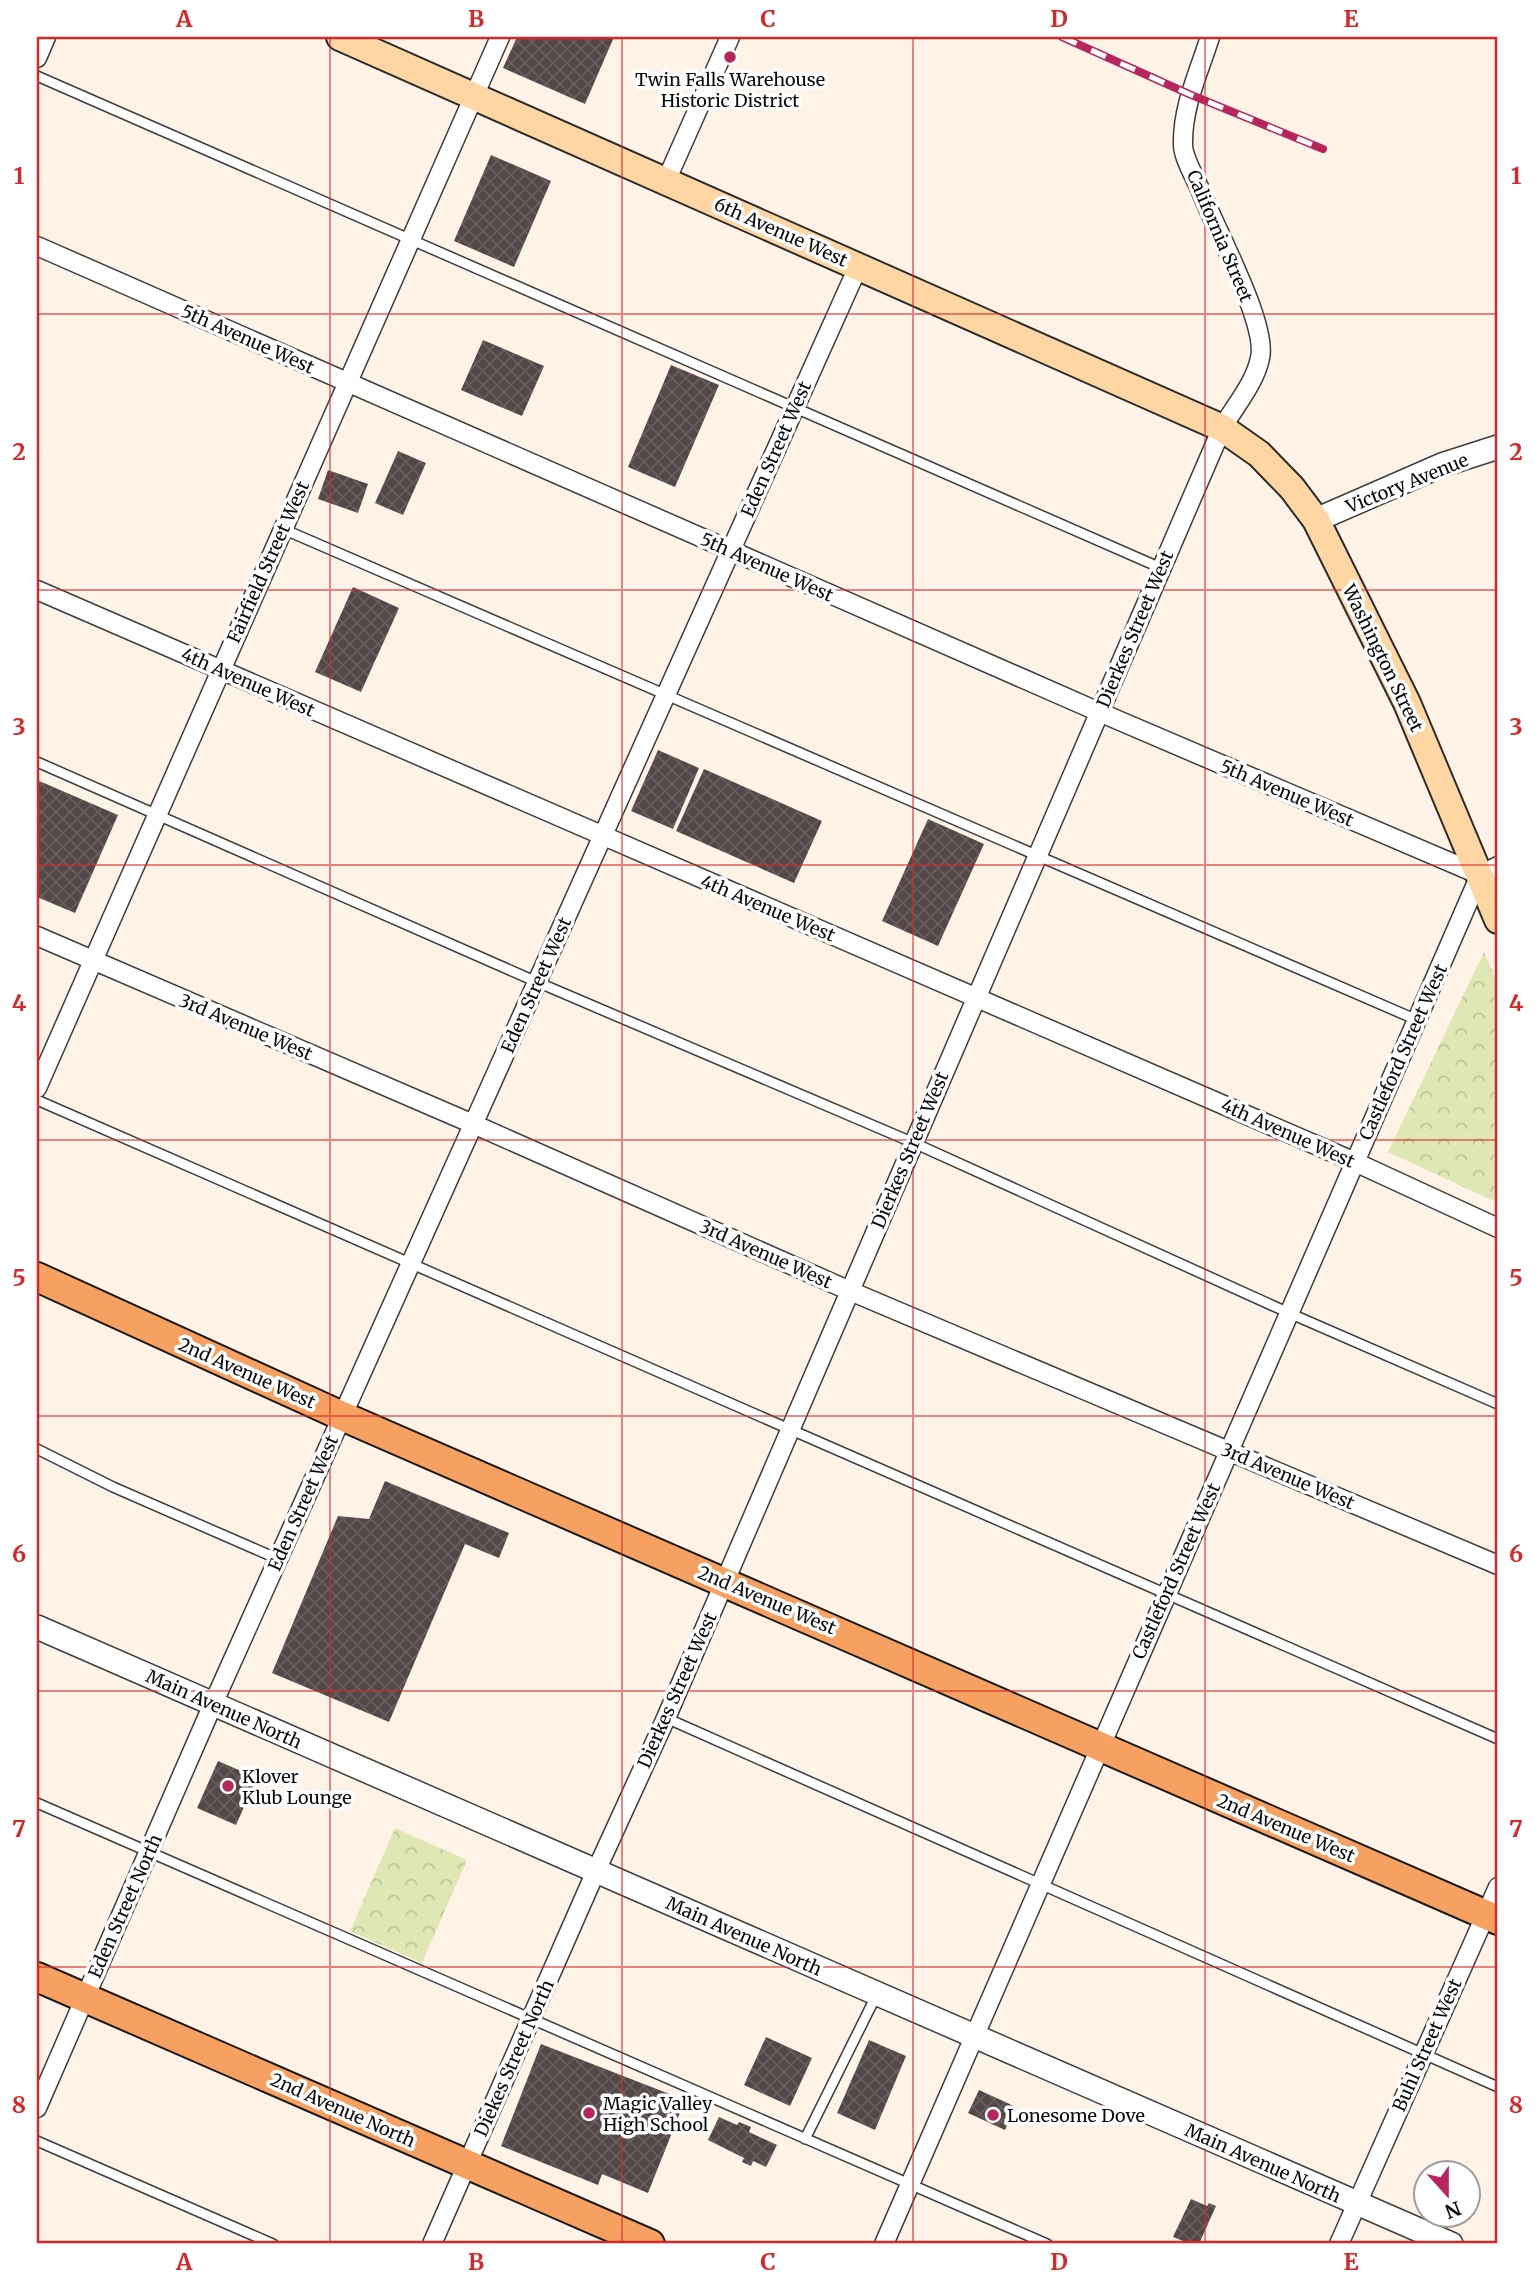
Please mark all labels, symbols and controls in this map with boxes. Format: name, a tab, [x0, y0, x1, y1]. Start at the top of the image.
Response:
text: A	[175, 4, 193, 33]
text: B	[468, 4, 484, 33]
text: C	[760, 4, 776, 33]
text: D	[1050, 4, 1068, 33]
text: E	[1343, 4, 1359, 33]
marker: Twin Falls Warehouse Historic District	[722, 49, 738, 65]
place label: Twin Falls Warehouse Historic District	[635, 68, 825, 112]
text: 1	[14, 161, 25, 190]
text: 1	[1511, 161, 1522, 190]
street label: California Street	[1182, 167, 1258, 305]
street label: 6th Avenue West	[711, 192, 851, 272]
street label: 5th Avenue West	[178, 299, 318, 379]
street label: Eden Street West	[736, 377, 816, 521]
text: 2	[12, 437, 26, 466]
text: 2	[1509, 437, 1523, 466]
street label: Victory Avenue	[1341, 448, 1472, 518]
street label: Fairfield Street West	[222, 477, 314, 647]
street label: 5th Avenue West	[697, 527, 837, 607]
street label: Dierkes Street West	[1092, 547, 1178, 711]
street label: Washington Street	[1337, 580, 1429, 735]
street label: 4th Avenue West	[178, 642, 318, 722]
text: 3	[12, 712, 26, 741]
text: 3	[1509, 712, 1523, 741]
street label: 5th Avenue West	[1217, 754, 1357, 832]
street label: 4th Avenue West	[697, 869, 839, 947]
street label: Eden Street West	[496, 913, 576, 1057]
street label: Castleford Street West	[1354, 960, 1452, 1144]
text: 4	[12, 988, 27, 1017]
text: 4	[1509, 988, 1524, 1017]
street label: 3rd Avenue West	[176, 989, 316, 1065]
street label: Dierkes Street West	[867, 1068, 953, 1232]
street label: 4th Avenue West	[1218, 1093, 1358, 1173]
street label: 3rd Avenue West	[696, 1215, 836, 1293]
text: 5	[12, 1263, 26, 1292]
text: 5	[1509, 1263, 1523, 1292]
street label: 2nd Avenue West	[175, 1332, 319, 1414]
street label: Eden Street West	[263, 1431, 343, 1575]
street label: 3rd Avenue West	[1218, 1438, 1358, 1514]
street label: Castleford Street West	[1127, 1479, 1225, 1663]
text: 6	[12, 1539, 26, 1568]
text: 6	[1509, 1539, 1523, 1568]
street label: 2nd Avenue West	[695, 1561, 839, 1639]
street label: Dierkes Street West	[632, 1608, 722, 1772]
street label: Main Avenue North	[143, 1664, 306, 1754]
place label: Klover Klub Lounge	[242, 1765, 352, 1809]
marker: Klover Klub Lounge	[220, 1778, 236, 1794]
street label: 2nd Avenue West	[1214, 1789, 1358, 1867]
text: 7	[12, 1814, 26, 1843]
text: 7	[1509, 1814, 1523, 1843]
street label: Eden Street North	[83, 1830, 167, 1981]
street label: Main Avenue North	[663, 1891, 826, 1981]
street label: Buhl Street West	[1387, 1975, 1467, 2115]
street label: Diekes Street North	[469, 1976, 559, 2140]
street label: 2nd Avenue North	[267, 2068, 419, 2152]
text: 8	[12, 2090, 26, 2119]
text: 8	[1509, 2090, 1523, 2119]
place label: Magic Valley High School	[603, 2092, 713, 2136]
place label: Lonesome Dove	[1007, 2104, 1145, 2127]
marker: Magic Valley High School	[581, 2105, 597, 2121]
marker: Lonesome Dove	[985, 2107, 1001, 2123]
street label: Main Avenue North	[1182, 2118, 1345, 2208]
north arrow	[1412, 2158, 1482, 2228]
text: N	[1442, 2196, 1464, 2224]
text: A	[175, 2247, 193, 2276]
text: B	[468, 2247, 484, 2276]
text: C	[760, 2247, 776, 2276]
text: D	[1050, 2247, 1068, 2276]
text: E	[1343, 2247, 1359, 2276]

